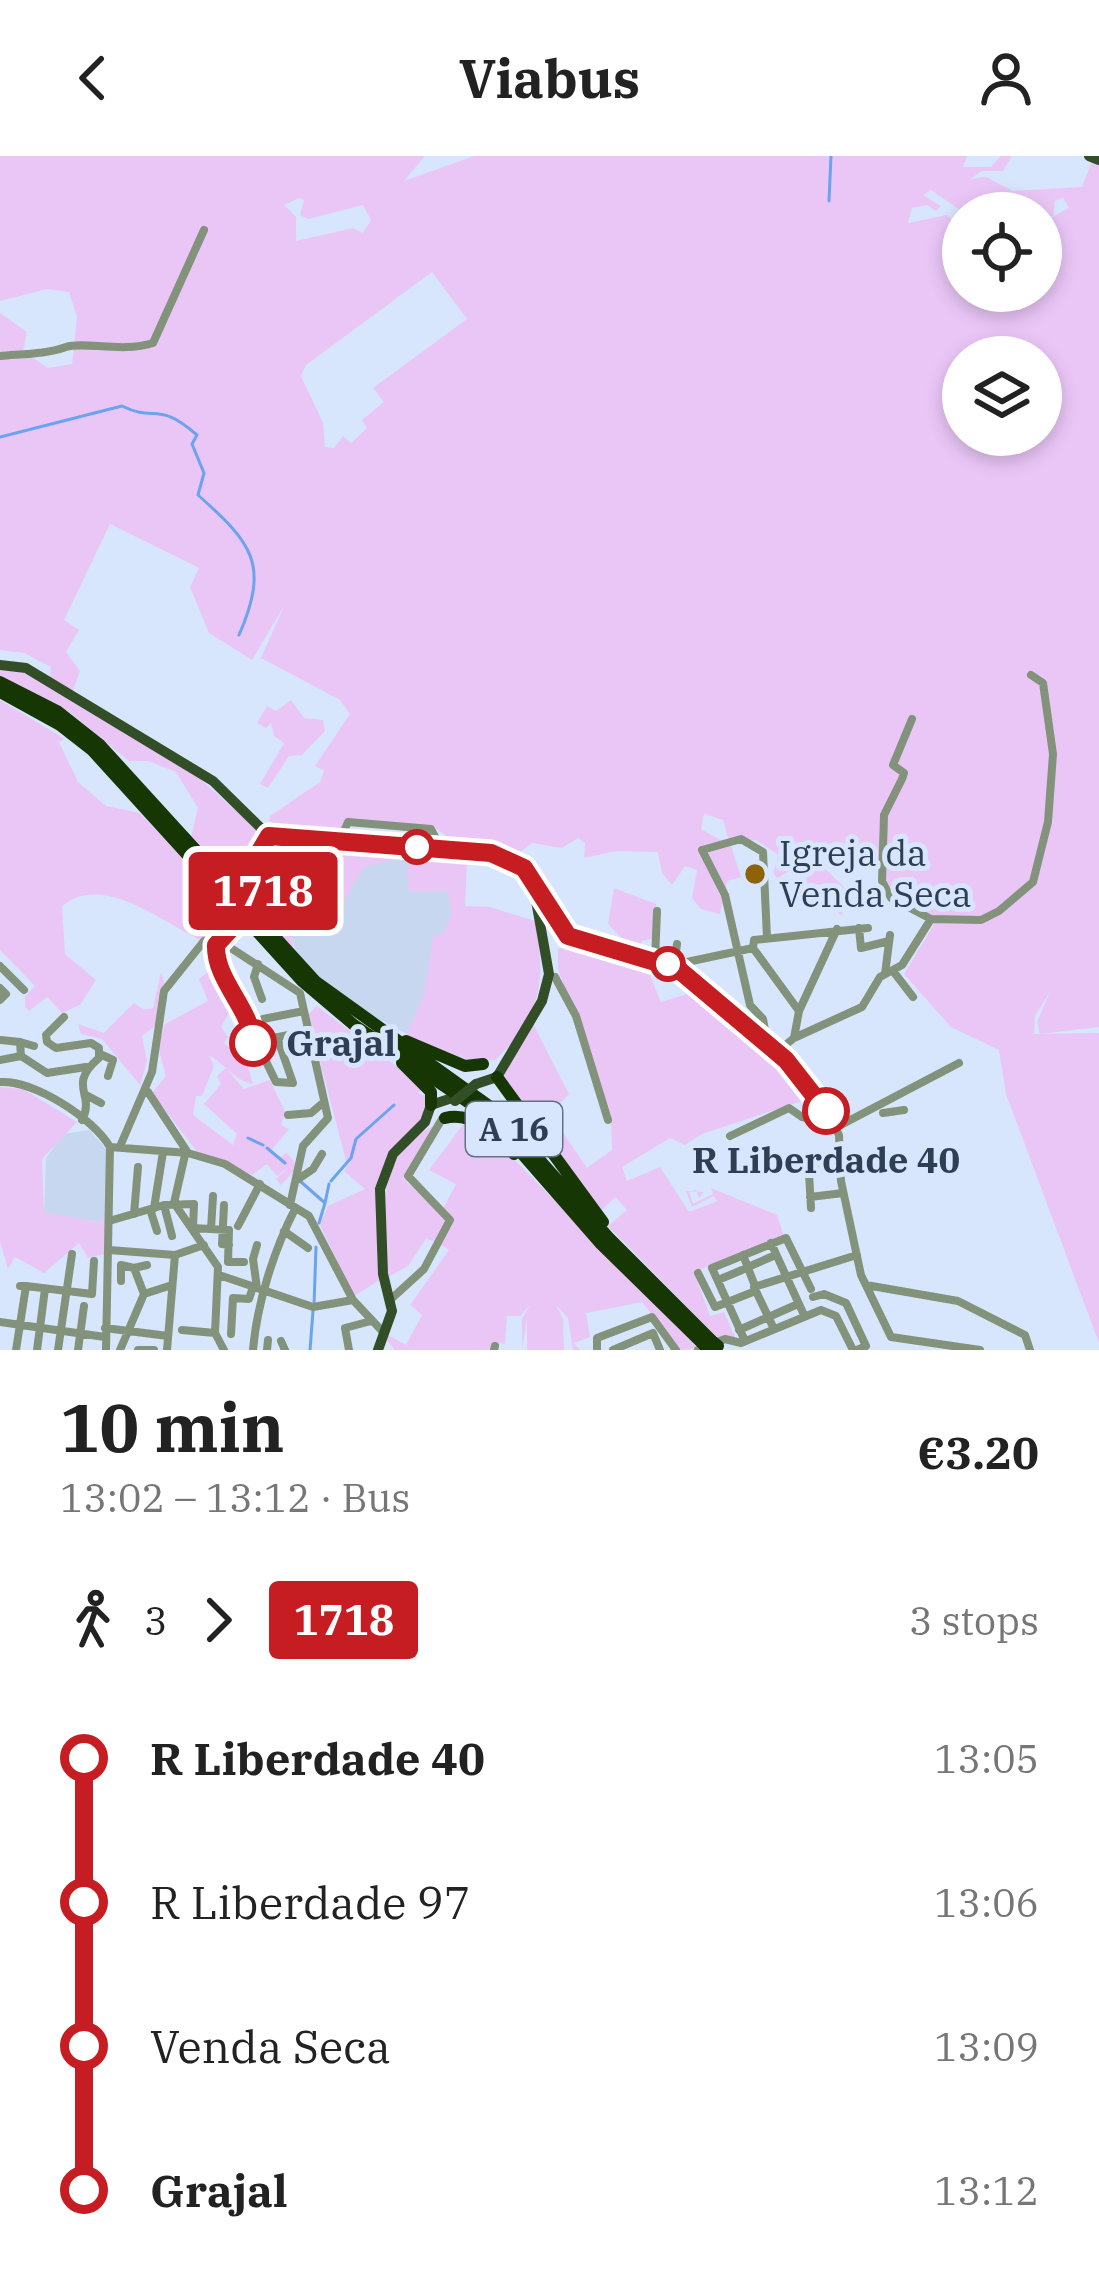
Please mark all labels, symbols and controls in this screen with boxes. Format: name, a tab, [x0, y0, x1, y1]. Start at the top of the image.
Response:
text: Viabus	[459, 43, 640, 113]
icon: back	[60, 45, 126, 111]
icon: person	[973, 45, 1039, 111]
map controls	[942, 192, 1062, 456]
button: locate	[942, 192, 1062, 312]
button: layers	[942, 336, 1062, 456]
place label: Igreja da Venda Seca	[779, 829, 972, 917]
unlabelled marker	[401, 831, 433, 863]
line badge: 1718	[179, 852, 347, 930]
marker: Igreja da Venda Seca	[742, 861, 768, 887]
text: 1718	[213, 863, 313, 918]
unlabelled marker	[652, 948, 684, 980]
place label: Grajal	[286, 1019, 396, 1066]
marker: Grajal	[231, 1021, 275, 1065]
marker: R Liberdade 40	[804, 1089, 848, 1133]
road number: A 16	[466, 1102, 562, 1156]
place label: R Liberdade 40	[692, 1136, 960, 1183]
text: 10 min	[60, 1384, 284, 1470]
text: €3.20	[917, 1423, 1039, 1481]
text: 13:02 – 13:12 · Bus	[60, 1472, 410, 1523]
icon: walk	[60, 1587, 126, 1653]
icon: forward	[185, 1587, 251, 1653]
text: 1718	[293, 1592, 394, 1647]
text: 3	[144, 1595, 167, 1646]
text: 3 stops	[909, 1595, 1039, 1646]
text: R Liberdade 40	[150, 1729, 485, 1787]
text: 13:05	[934, 1733, 1039, 1784]
text: R Liberdade 97	[150, 1873, 471, 1931]
text: 13:06	[934, 1877, 1039, 1928]
text: Venda Seca	[150, 2017, 391, 2075]
text: 13:09	[934, 2021, 1039, 2072]
text: Grajal	[150, 2161, 288, 2219]
text: 13:12	[934, 2165, 1039, 2216]

